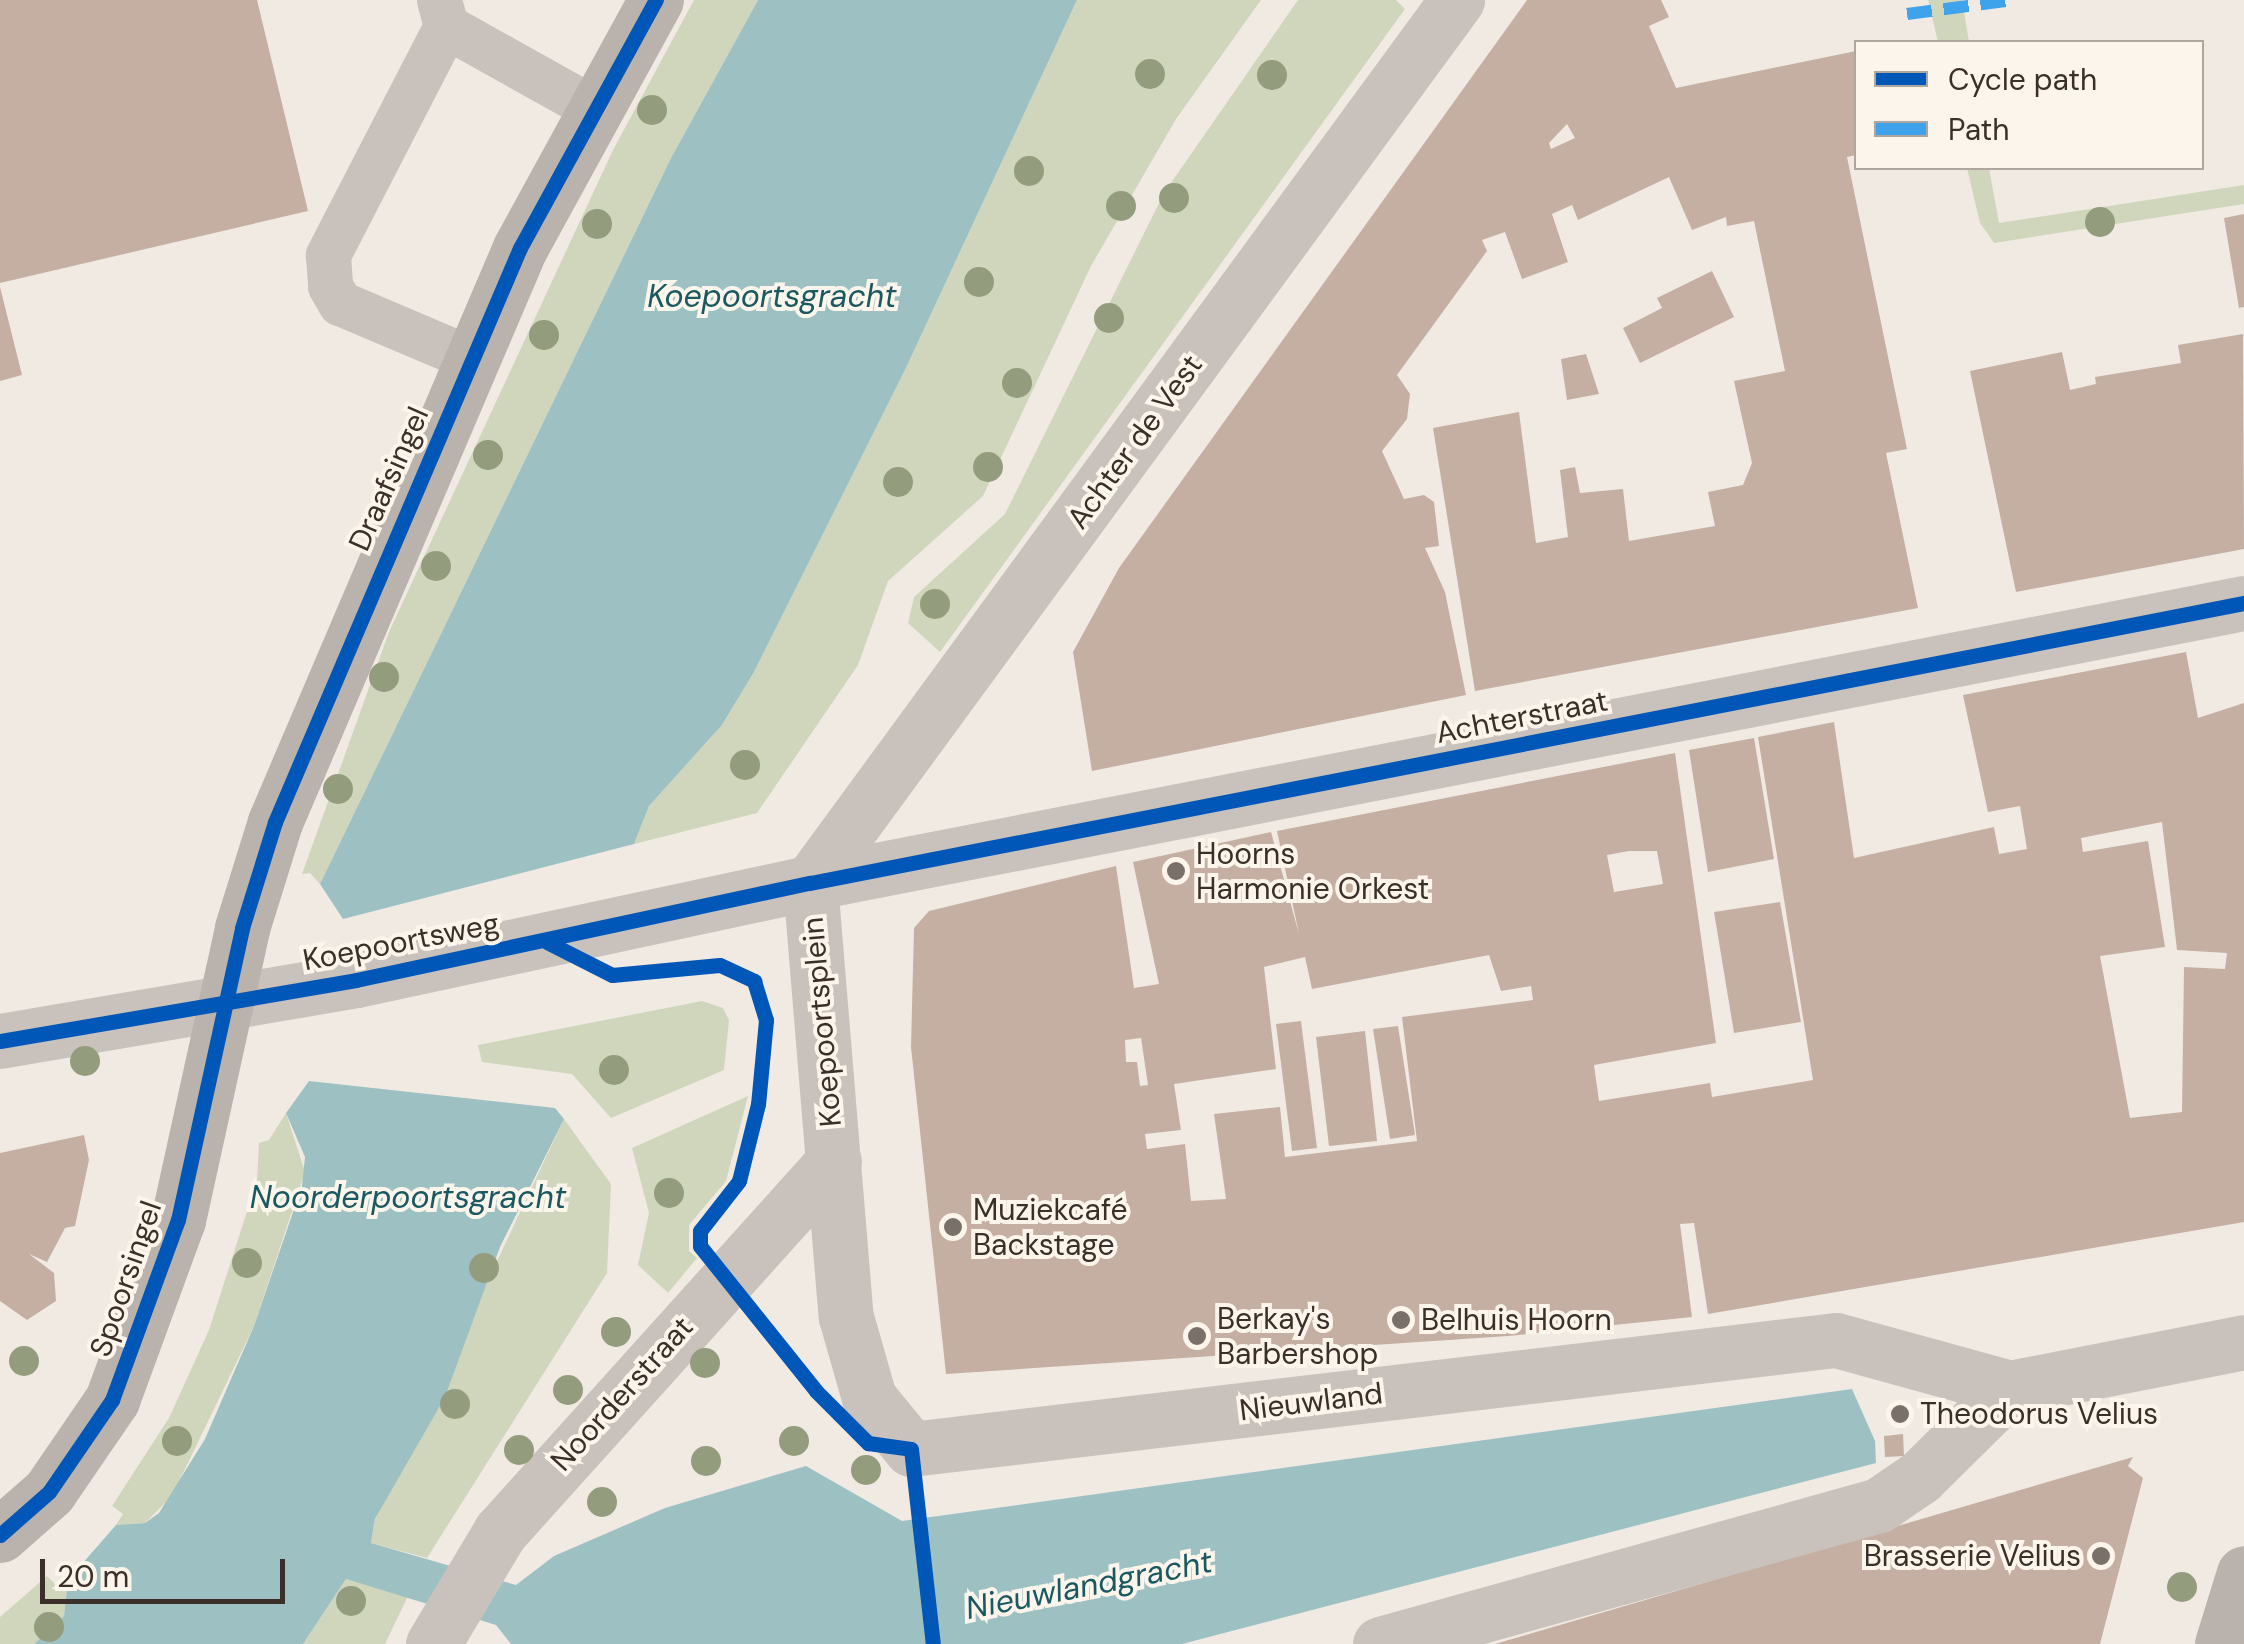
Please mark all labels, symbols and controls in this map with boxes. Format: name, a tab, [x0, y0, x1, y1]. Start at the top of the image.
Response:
legend	[1854, 40, 2204, 170]
text: Cycle path	[1948, 60, 2097, 99]
text: Path	[1948, 110, 2010, 149]
water label: Koepoortsgracht	[647, 277, 897, 315]
street label: Achter de Vest	[1060, 348, 1210, 536]
street label: Draafsingel	[341, 402, 437, 556]
street label: Achterstraat	[1433, 683, 1611, 751]
place label: Hoorns Harmonie Orkest	[1196, 836, 1429, 906]
marker: Hoorns Harmonie Orkest	[1165, 860, 1187, 882]
street label: Koepoortsweg	[300, 905, 502, 979]
street label: Koepoortsplein	[795, 916, 849, 1128]
water label: Noorderpoortsgracht	[250, 1178, 566, 1216]
place label: Muziekcafé Backstage	[973, 1192, 1128, 1262]
street label: Spoorsingel	[83, 1196, 169, 1362]
marker: Muziekcafé Backstage	[942, 1216, 964, 1238]
place label: Berkay's Barbershop	[1217, 1301, 1378, 1372]
place label: Belhuis Hoorn	[1421, 1302, 1612, 1338]
street label: Noorderstraat	[543, 1309, 701, 1479]
marker: Belhuis Hoorn	[1390, 1309, 1412, 1331]
marker: Berkay's Barbershop	[1186, 1325, 1208, 1347]
street label: Nieuwland	[1237, 1375, 1385, 1429]
place label: Theodorus Velius	[1920, 1396, 2158, 1432]
marker: Theodorus Velius	[1889, 1403, 1911, 1425]
place label: Brasserie Velius	[1864, 1538, 2081, 1574]
scale bar	[45, 1539, 290, 1601]
water label: Nieuwlandgracht	[962, 1542, 1216, 1628]
marker: Brasserie Velius	[2090, 1545, 2112, 1567]
text: 20 m	[57, 1557, 129, 1596]

